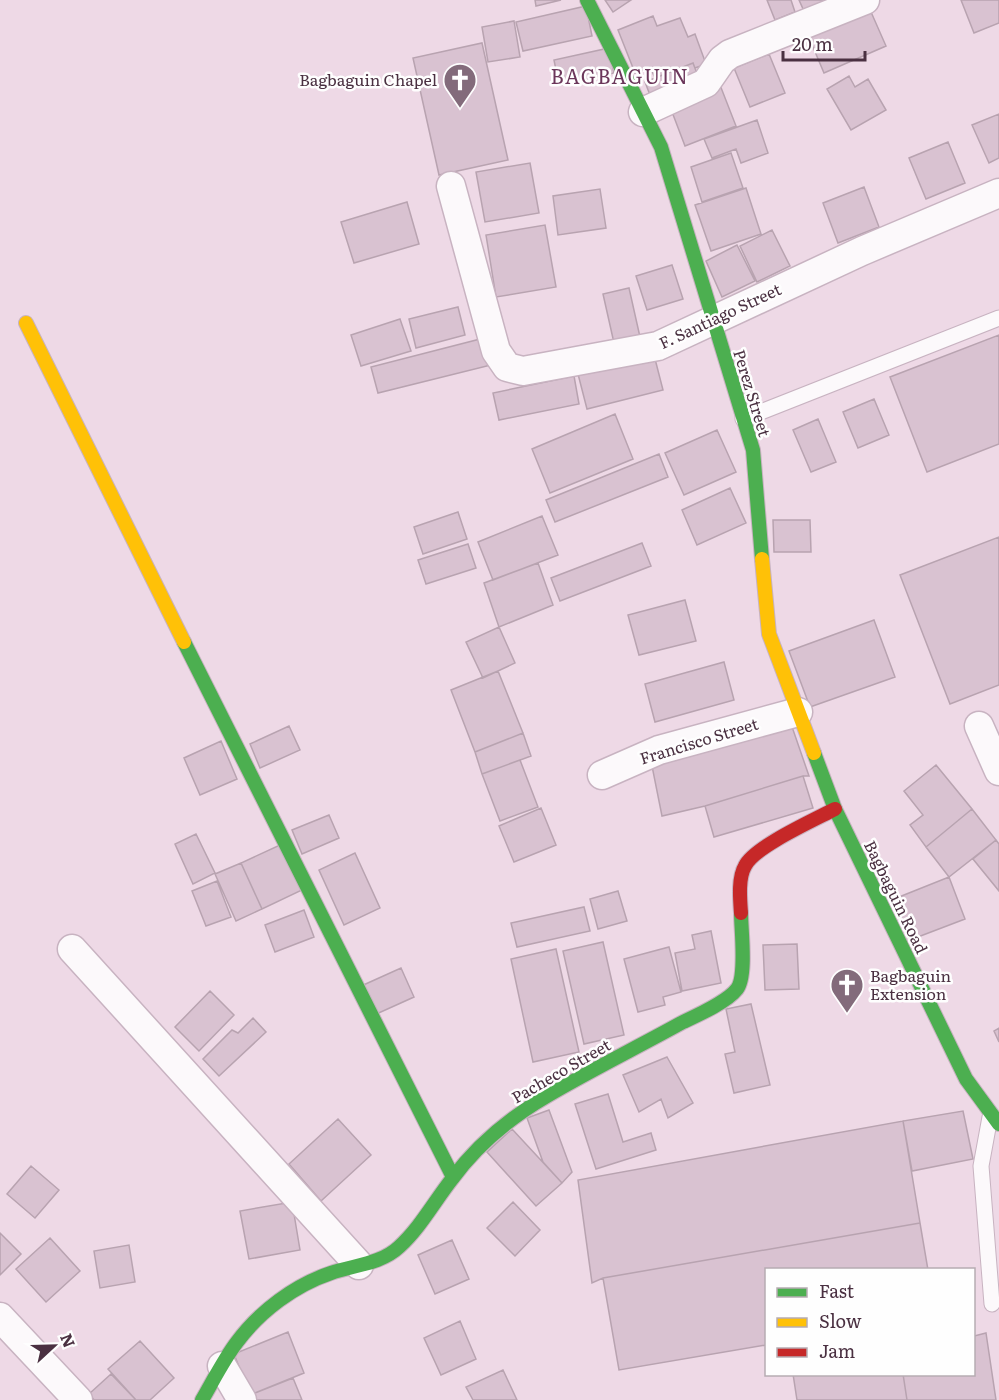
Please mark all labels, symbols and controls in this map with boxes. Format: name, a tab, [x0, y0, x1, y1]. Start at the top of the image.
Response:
scale bar	[783, 24, 866, 62]
text: 20 m	[792, 30, 833, 57]
district label: BAGBAGUIN	[550, 60, 690, 90]
church icon: Bagbaguin Chapel	[442, 62, 478, 109]
place label: Bagbaguin Chapel	[299, 67, 437, 91]
street label: F. Santiago Street	[655, 276, 785, 354]
street label: Perez Street	[728, 346, 778, 440]
street label: Francisco Street	[636, 710, 761, 769]
street label: Bagbaguin Road	[859, 836, 935, 957]
place label: Bagbaguin Extension	[870, 963, 952, 1005]
church icon: Bagbaguin Extension	[829, 967, 865, 1014]
street label: Pacheco Street	[506, 1032, 615, 1108]
legend	[765, 1268, 975, 1376]
text: Fast	[819, 1277, 855, 1304]
text: Slow	[819, 1307, 862, 1334]
north arrow	[24, 1316, 84, 1376]
text: N	[55, 1329, 82, 1351]
text: Jam	[819, 1337, 855, 1364]

